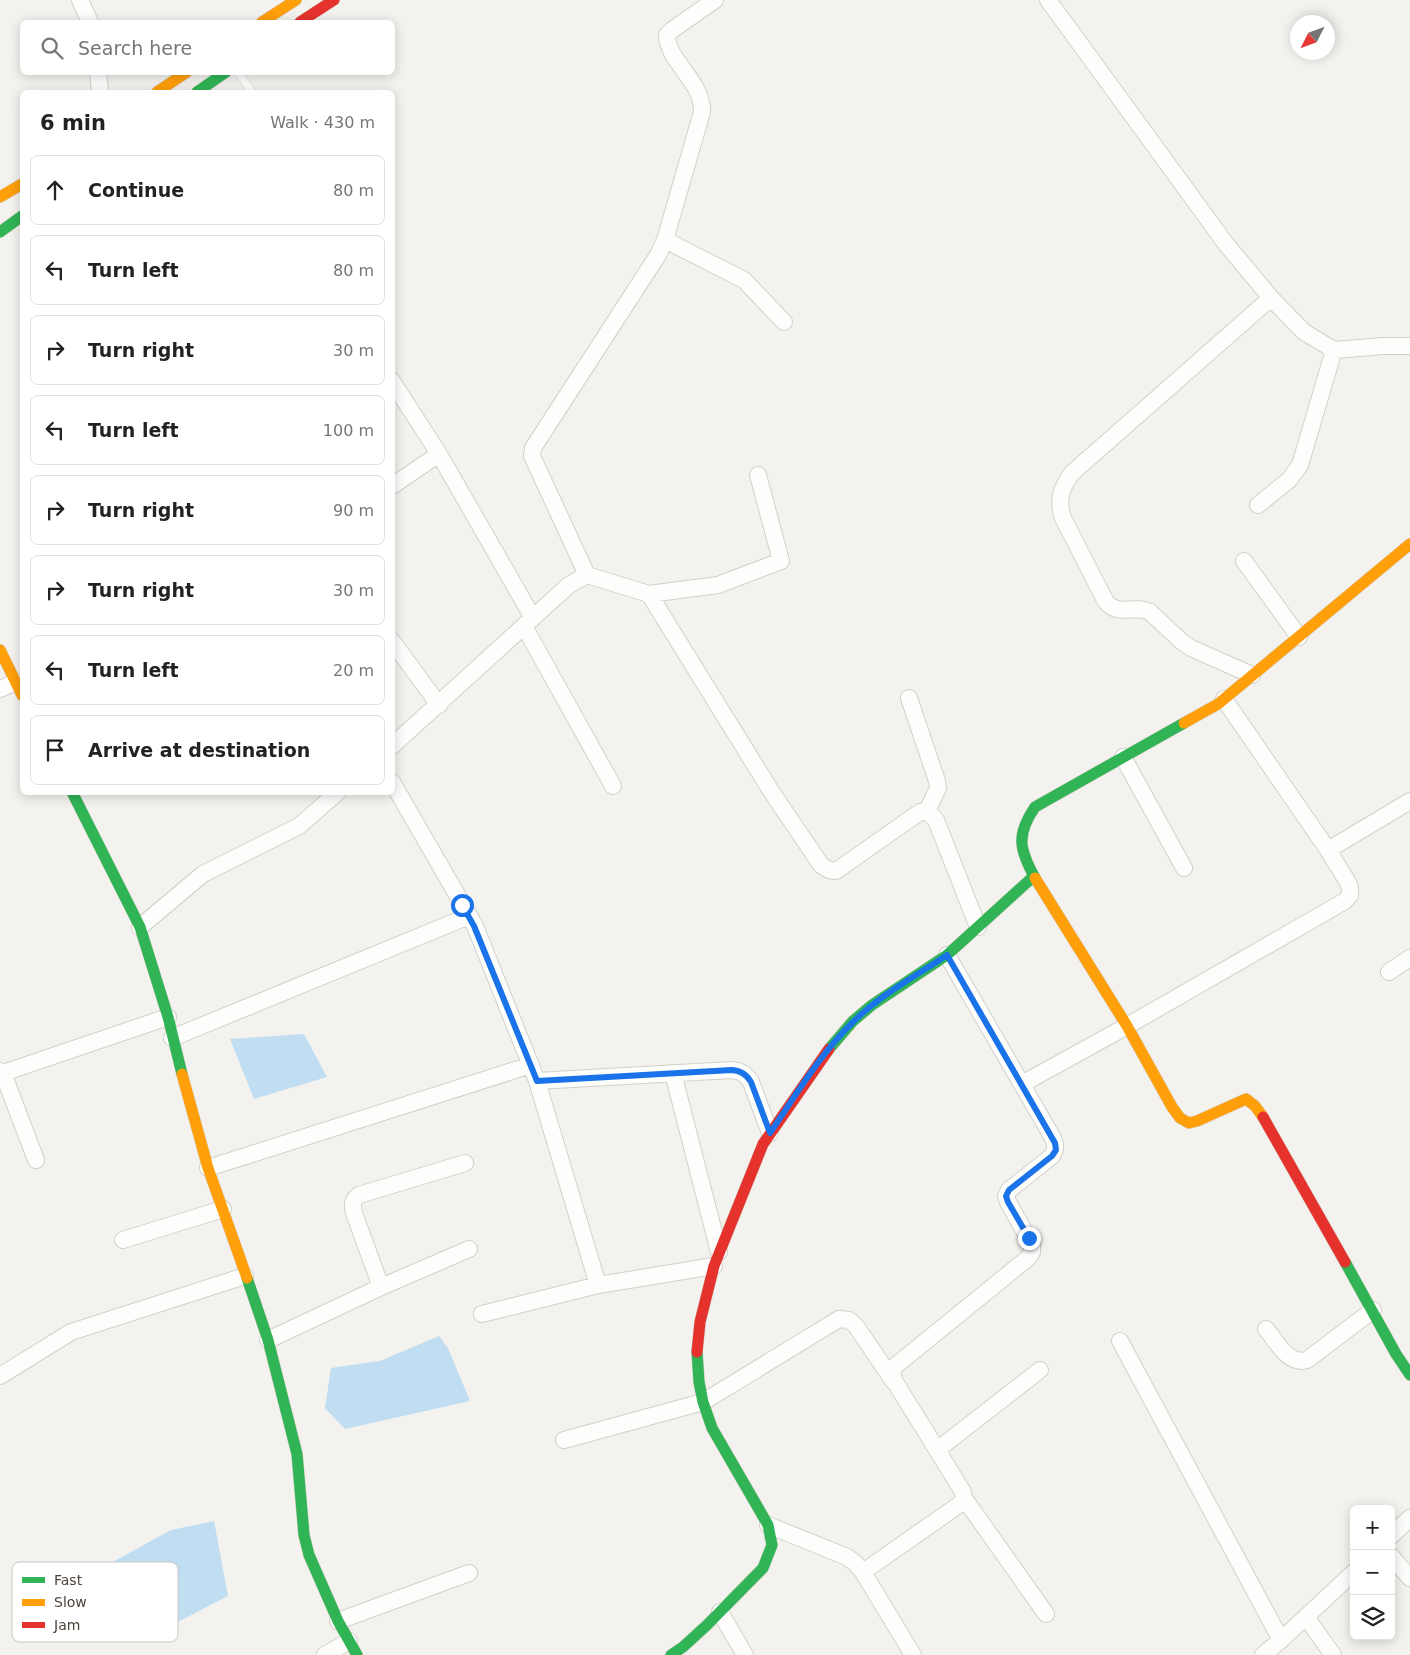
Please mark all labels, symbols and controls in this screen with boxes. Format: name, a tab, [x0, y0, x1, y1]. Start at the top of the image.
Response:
north arrow	[1290, 15, 1335, 60]
search box	[20, 20, 395, 75]
icon: search	[38, 34, 66, 62]
text: Search here	[78, 37, 192, 59]
text: 6 min	[40, 111, 106, 135]
text: Walk · 430 m	[270, 113, 375, 132]
icon: ahead	[41, 176, 69, 204]
text: Continue	[88, 179, 184, 201]
text: 80 m	[333, 181, 374, 200]
icon: left	[41, 256, 69, 284]
text: Turn left	[88, 259, 179, 281]
text: 80 m	[333, 261, 374, 280]
icon: right	[41, 336, 69, 364]
text: Turn right	[88, 339, 194, 361]
text: 30 m	[333, 341, 374, 360]
icon: left	[41, 416, 69, 444]
text: Turn left	[88, 419, 179, 441]
text: 100 m	[323, 421, 374, 440]
icon: right	[41, 496, 69, 524]
text: Turn right	[88, 499, 194, 521]
text: 90 m	[333, 501, 374, 520]
icon: right	[41, 576, 69, 604]
text: Turn right	[88, 579, 194, 601]
text: 30 m	[333, 581, 374, 600]
icon: left	[41, 656, 69, 684]
text: Turn left	[88, 659, 179, 681]
text: 20 m	[333, 661, 374, 680]
icon: arrive	[41, 736, 69, 764]
text: Arrive at destination	[88, 739, 310, 761]
route start	[451, 894, 474, 917]
route end	[1018, 1227, 1041, 1250]
map controls	[1350, 1505, 1395, 1640]
button: +	[1350, 1505, 1395, 1550]
button: −	[1350, 1550, 1395, 1595]
legend	[12, 1562, 178, 1642]
text: Fast	[54, 1572, 83, 1588]
text: Slow	[54, 1594, 87, 1610]
button: layers	[1350, 1595, 1395, 1640]
text: Jam	[53, 1617, 80, 1633]

